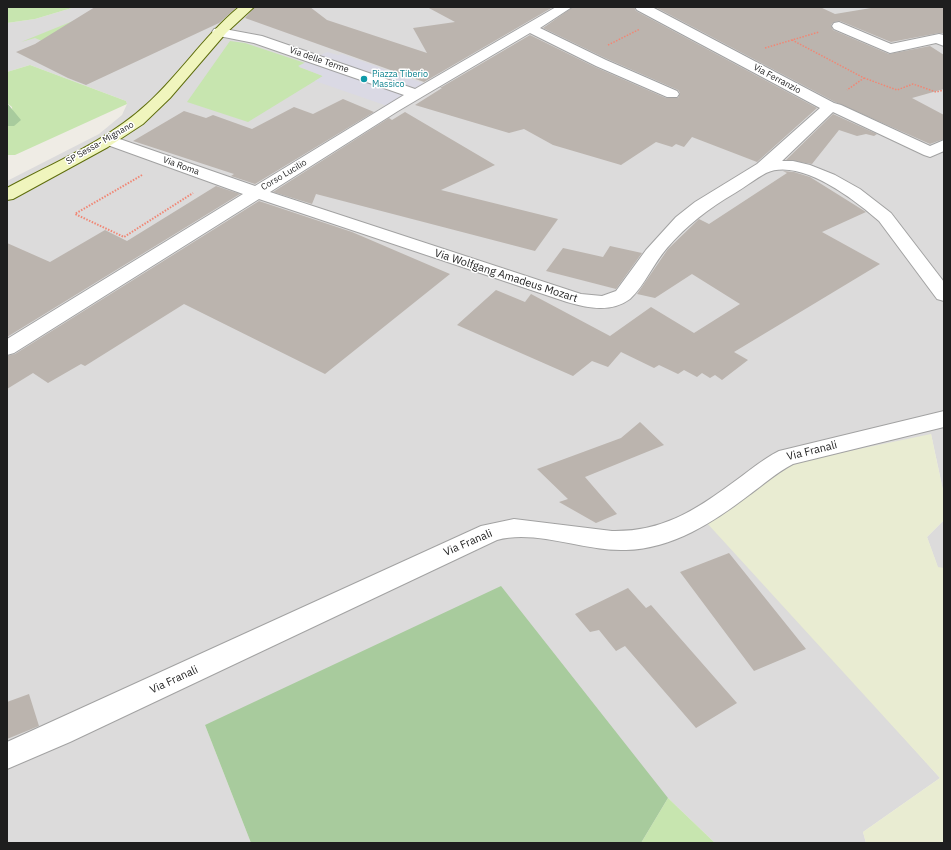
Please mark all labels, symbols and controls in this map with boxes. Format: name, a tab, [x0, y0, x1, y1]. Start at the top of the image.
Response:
street label: Via delle Terme	[288, 45, 350, 75]
street label: Via Ferranzio	[751, 62, 803, 96]
place label: Piazza Tiberio Massico	[372, 69, 428, 90]
marker: Piazza Tiberio Massico	[359, 74, 369, 84]
street label: SP Sessa- Mignano	[64, 119, 136, 167]
street label: Via Roma	[161, 154, 201, 178]
street label: Corso Lucilio	[259, 157, 309, 193]
street label: Via Wolfgang Amadeus Mozart	[433, 247, 579, 305]
street label: Via Franali	[785, 438, 839, 464]
street label: Via Franali	[442, 527, 494, 559]
street label: Via Franali	[148, 663, 200, 697]

